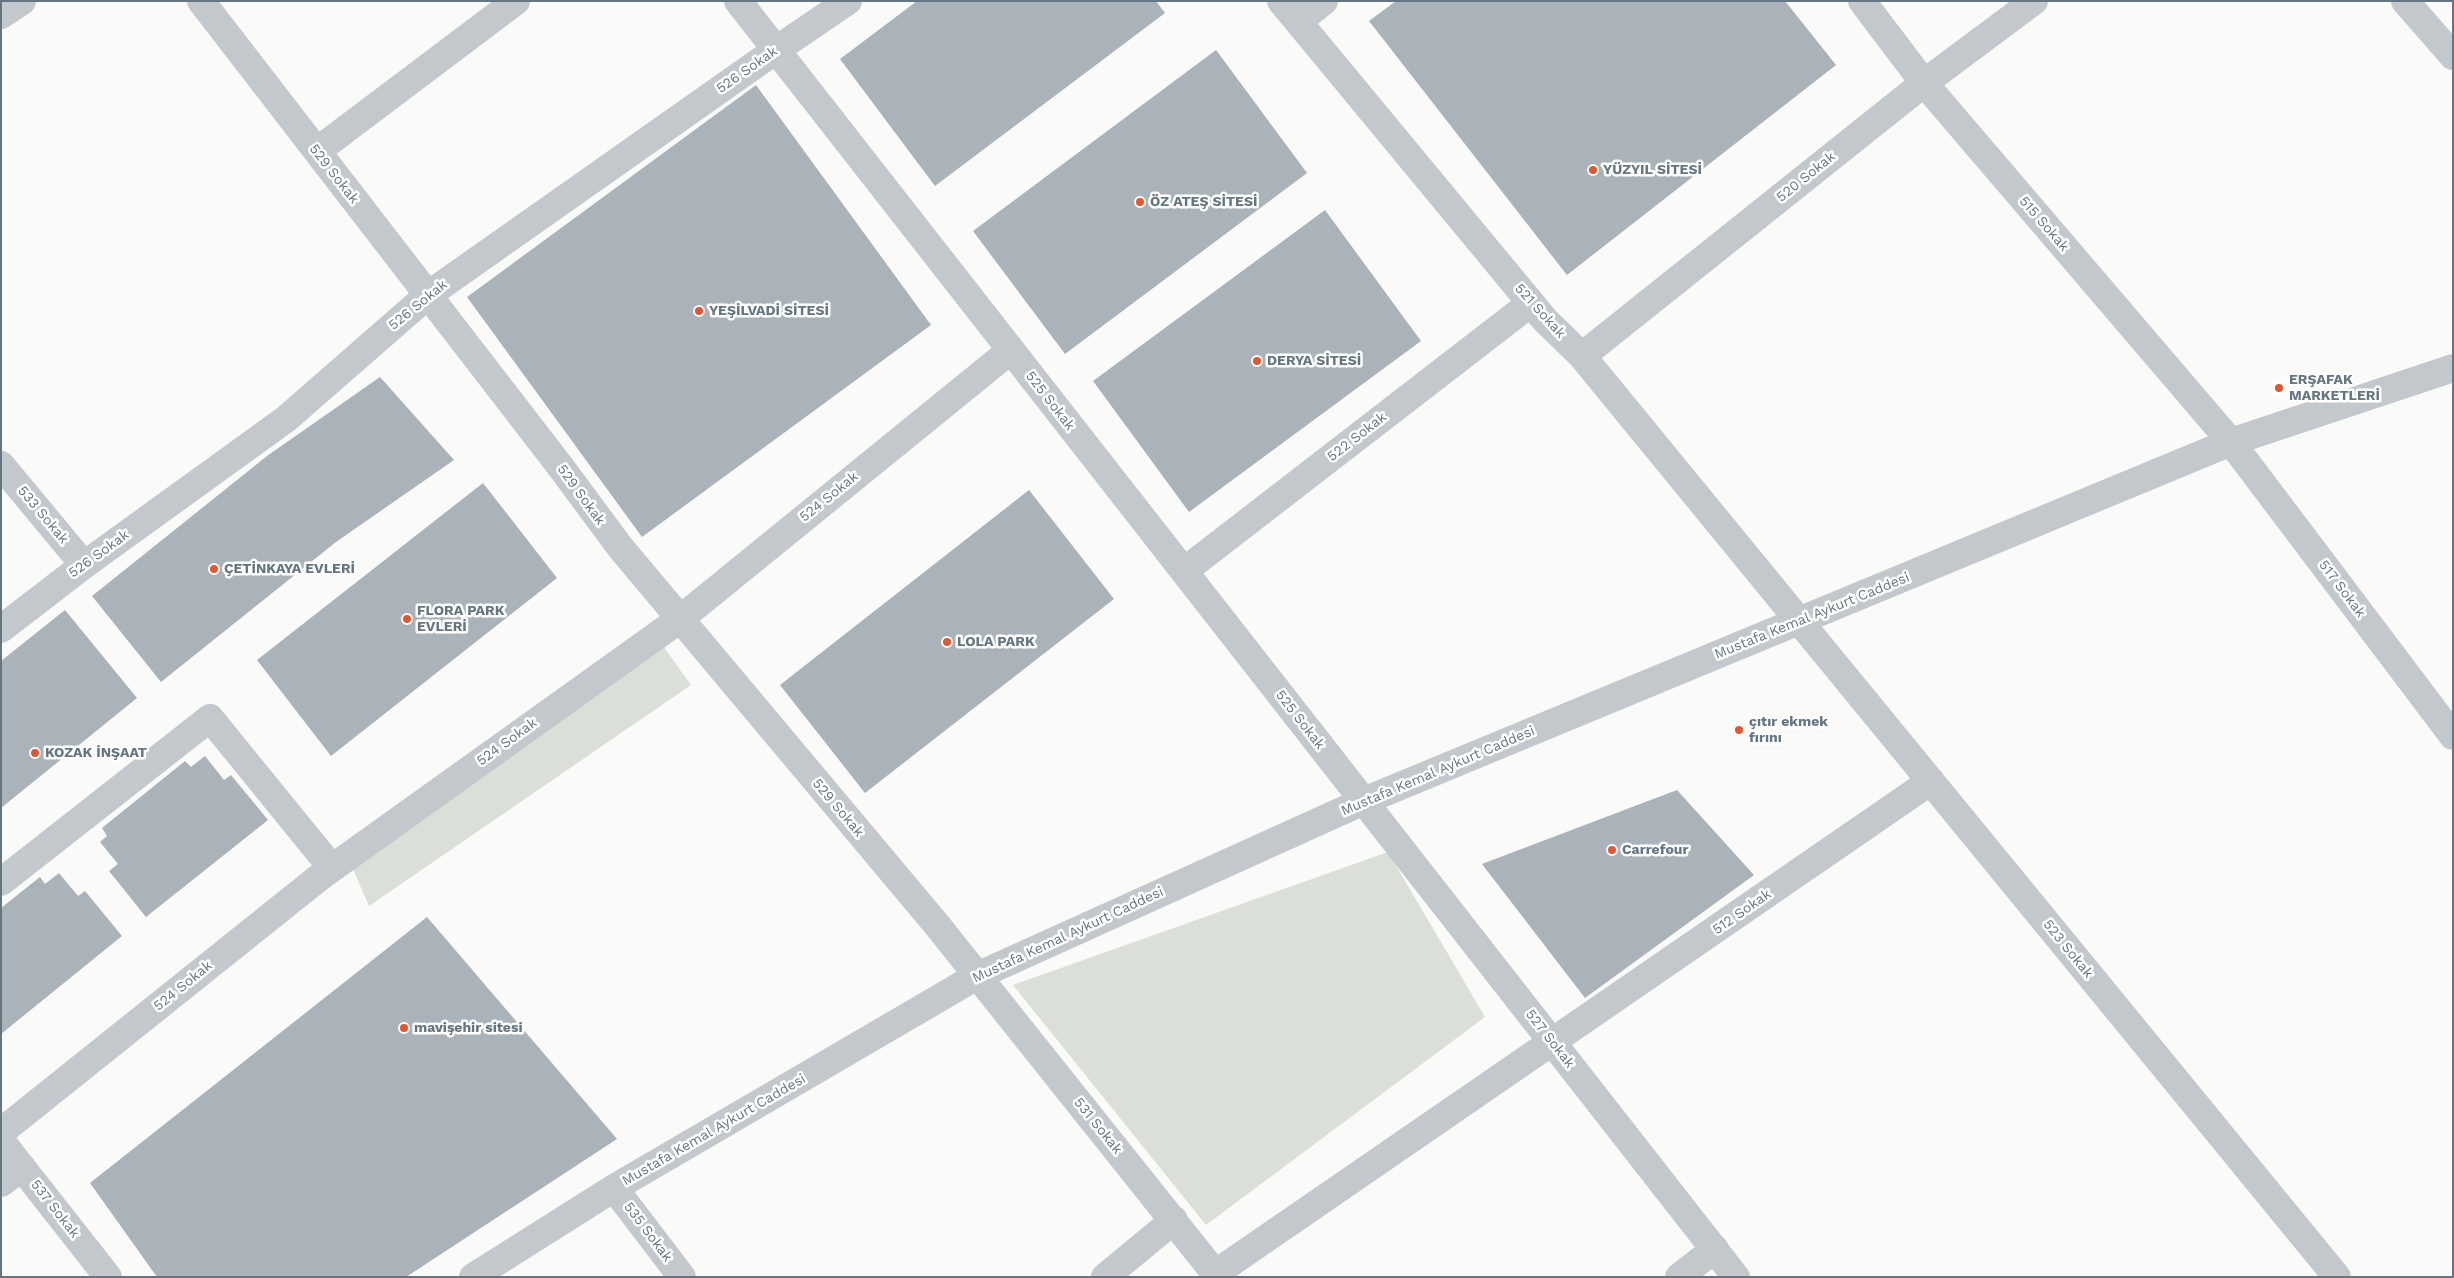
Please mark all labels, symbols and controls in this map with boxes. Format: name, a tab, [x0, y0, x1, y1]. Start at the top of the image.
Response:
street label: 526 Sokak	[713, 43, 781, 97]
street label: 529 Sokak	[306, 141, 362, 207]
street label: 520 Sokak	[1773, 148, 1839, 206]
place label: YÜZYIL SİTESİ	[1603, 162, 1702, 178]
marker: YÜZYIL SİTESİ	[1587, 164, 1599, 176]
street label: 515 Sokak	[2015, 193, 2073, 255]
place label: ÖZ ATEŞ SİTESİ	[1150, 194, 1257, 210]
marker: ÖZ ATEŞ SİTESİ	[1134, 196, 1146, 208]
street label: 526 Sokak	[385, 276, 451, 334]
street label: 521 Sokak	[1511, 280, 1569, 342]
place label: YEŞİLVADİ SİTESİ	[709, 303, 829, 319]
marker: YEŞİLVADİ SİTESİ	[693, 305, 705, 317]
place label: DERYA SİTESİ	[1267, 353, 1361, 369]
marker: DERYA SİTESİ	[1251, 355, 1263, 367]
street label: 525 Sokak	[1022, 368, 1078, 434]
place label: ERŞAFAK MARKETLERİ	[2289, 372, 2380, 404]
marker: ERŞAFAK MARKETLERİ	[2273, 382, 2285, 394]
street label: 522 Sokak	[1324, 409, 1390, 465]
street label: 529 Sokak	[553, 461, 609, 529]
street label: 524 Sokak	[796, 468, 862, 526]
street label: 533 Sokak	[14, 483, 72, 547]
street label: 526 Sokak	[65, 526, 133, 582]
street label: 517 Sokak	[2315, 557, 2369, 621]
place label: ÇETİNKAYA EVLERİ	[224, 561, 355, 577]
marker: ÇETİNKAYA EVLERİ	[208, 563, 220, 575]
street label: Mustafa Kemal Aykurt Caddesi	[1712, 569, 1912, 663]
place label: FLORA PARK EVLERİ	[417, 603, 504, 636]
marker: FLORA PARK EVLERİ	[401, 613, 413, 625]
place label: LOLA PARK	[957, 634, 1035, 650]
marker: LOLA PARK	[941, 636, 953, 648]
street label: 525 Sokak	[1272, 687, 1328, 753]
place label: çıtır ekmek fırını	[1749, 714, 1828, 746]
street label: 524 Sokak	[474, 715, 540, 769]
street label: Mustafa Kemal Aykurt Caddesi	[1339, 722, 1537, 820]
marker: çıtır ekmek fırını	[1733, 724, 1745, 736]
place label: KOZAK İNŞAAT	[45, 745, 147, 761]
marker: KOZAK İNŞAAT	[29, 747, 41, 759]
street label: 529 Sokak	[809, 775, 867, 841]
place label: Carrefour	[1622, 842, 1688, 858]
marker: Carrefour	[1606, 844, 1618, 856]
street label: Mustafa Kemal Aykurt Caddesi	[970, 883, 1166, 987]
street label: 512 Sokak	[1710, 886, 1774, 938]
street label: 523 Sokak	[2039, 916, 2097, 982]
street label: 524 Sokak	[150, 957, 216, 1015]
street label: 527 Sokak	[1522, 1006, 1578, 1072]
place label: mavişehir sitesi	[414, 1020, 523, 1036]
marker: mavişehir sitesi	[398, 1022, 410, 1034]
street label: Mustafa Kemal Aykurt Caddesi	[619, 1070, 809, 1190]
street label: 531 Sokak	[1070, 1094, 1126, 1158]
street label: 537 Sokak	[27, 1176, 83, 1242]
street label: 535 Sokak	[620, 1199, 676, 1265]

